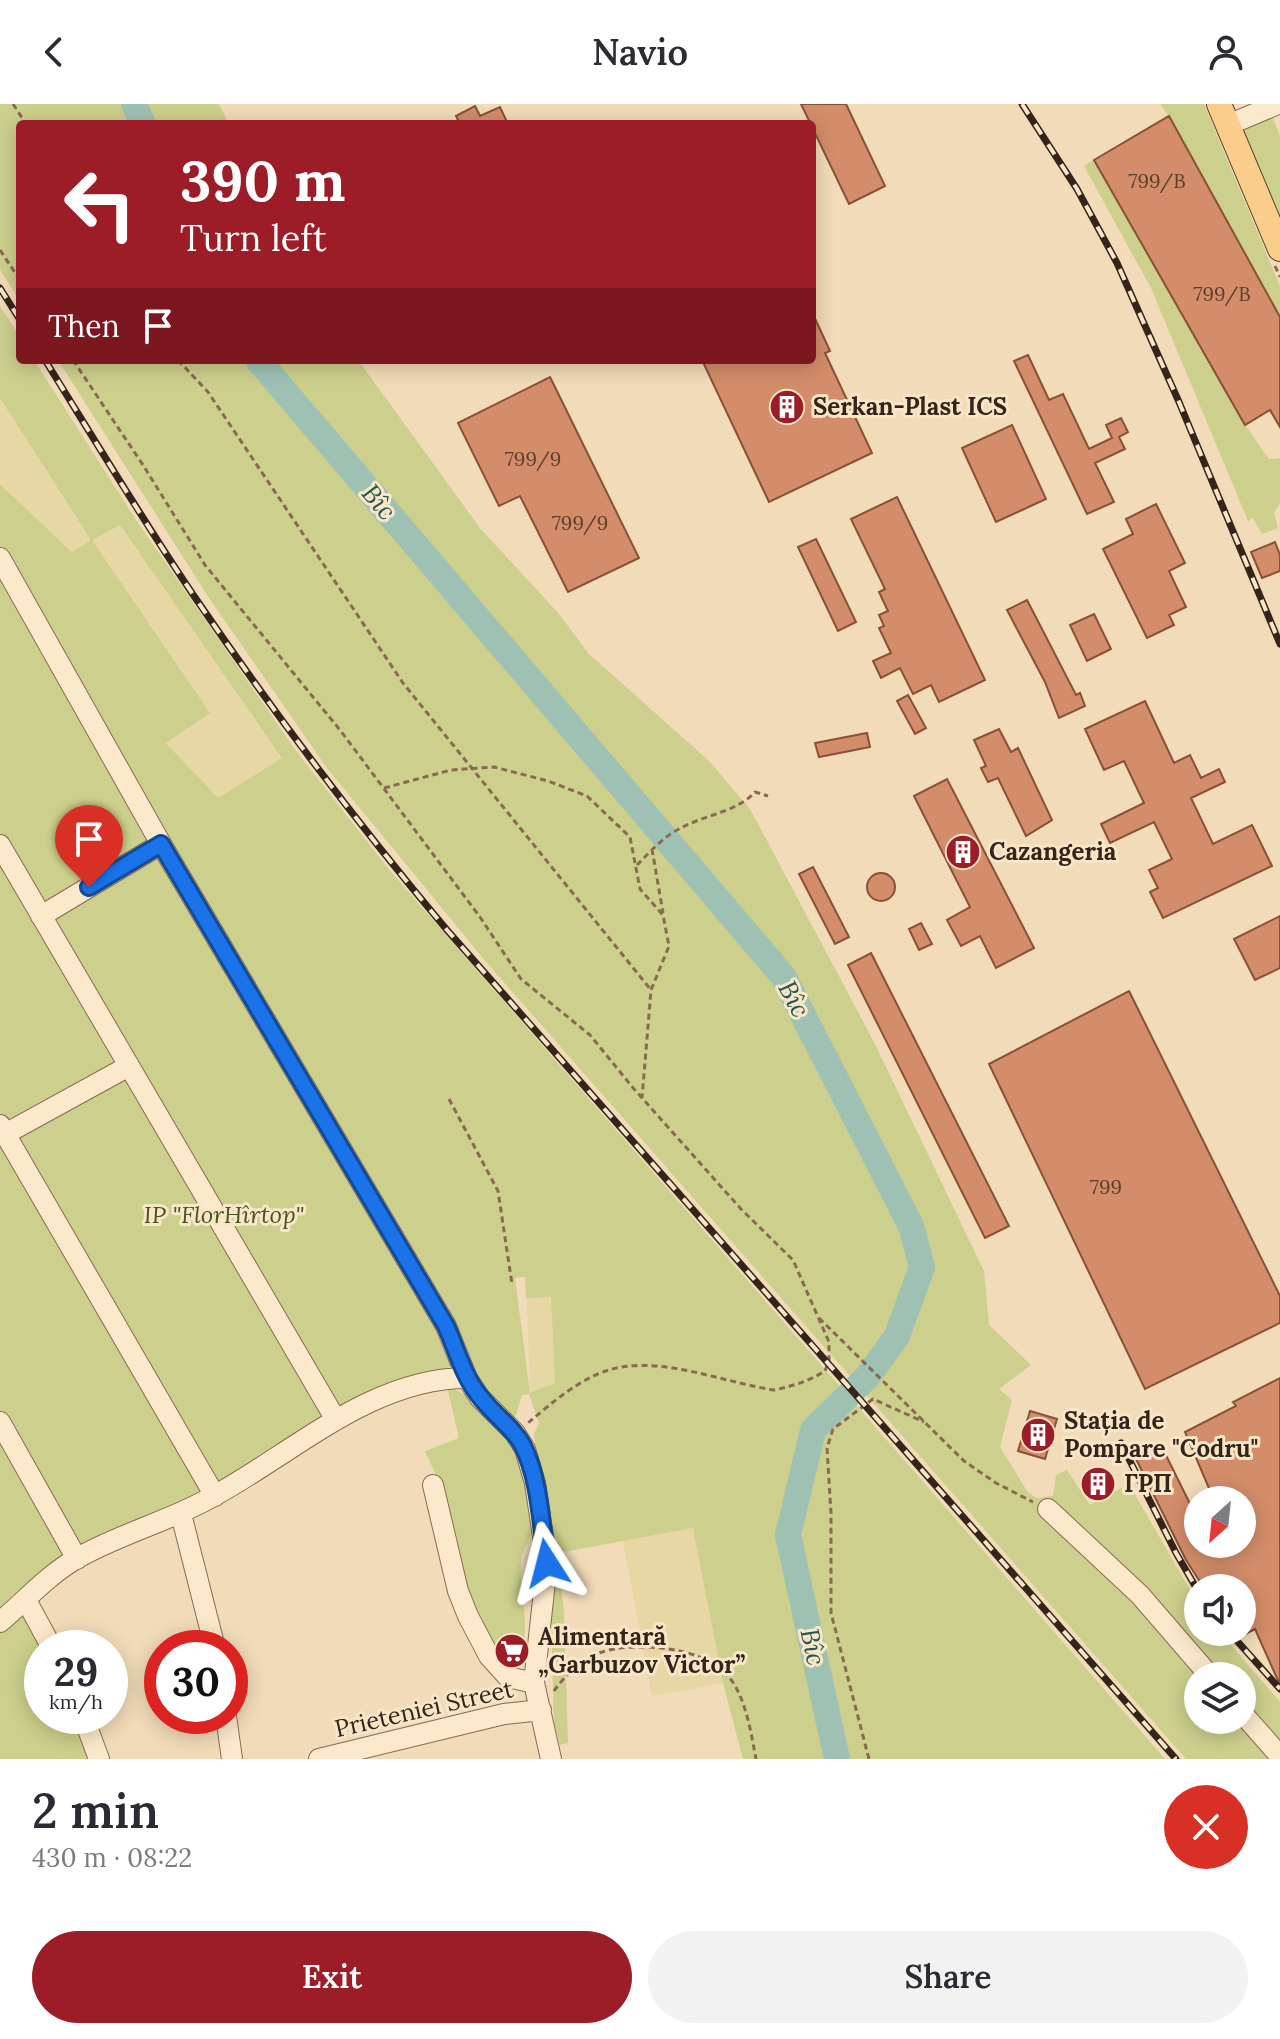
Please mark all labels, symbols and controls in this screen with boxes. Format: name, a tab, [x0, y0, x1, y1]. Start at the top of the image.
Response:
text: Navio	[592, 29, 688, 75]
icon: back	[32, 30, 76, 74]
icon: person	[1204, 30, 1248, 74]
text: 390 m	[180, 145, 345, 216]
icon: left	[48, 152, 152, 256]
house number: 799/B	[1128, 168, 1186, 194]
text: Turn left	[180, 215, 327, 261]
house number: 799/B	[1193, 281, 1251, 307]
icon: arrive	[136, 304, 180, 348]
text: Then	[48, 307, 120, 345]
building icon: Serkan-Plast ICS	[768, 388, 806, 426]
place label: Serkan-Plast ICS	[813, 391, 1007, 422]
house number: 799/9	[505, 446, 561, 472]
water label: Bîc	[355, 477, 404, 526]
house number: 799/9	[552, 510, 608, 536]
pin	[55, 805, 123, 887]
icon: arrive	[67, 817, 111, 861]
building icon: Cazangeria	[944, 833, 982, 871]
place label: Cazangeria	[989, 836, 1117, 867]
water label: Bîc	[771, 975, 818, 1023]
house number: 799	[1090, 1174, 1122, 1199]
park label: IP "FlorHîrtop"	[144, 1199, 304, 1230]
place label: Stația de Pompare "Codru"	[1064, 1405, 1258, 1464]
building icon: Stația de Pompare "Codru"	[1019, 1416, 1057, 1454]
building icon: ГРП	[1079, 1465, 1117, 1503]
place label: ГРП	[1124, 1468, 1172, 1499]
north arrow	[1184, 1486, 1256, 1558]
map controls	[1184, 1486, 1256, 1734]
position arrow	[505, 1521, 589, 1605]
button: sound	[1184, 1574, 1256, 1646]
place label: Alimentară „Garbuzov Victor”	[538, 1621, 746, 1680]
water label: Bîc	[794, 1625, 833, 1668]
speed limit sign: 30	[144, 1630, 248, 1734]
supermarket icon: Alimentară „Garbuzov Victor”	[493, 1632, 531, 1670]
text: 29	[54, 1646, 98, 1697]
button: layers	[1184, 1662, 1256, 1734]
street label: Prieteniei Street	[332, 1673, 517, 1744]
text: km/h	[49, 1689, 103, 1714]
text: 2 min	[32, 1780, 159, 1841]
button: close	[1164, 1785, 1248, 1869]
text: 430 m · 08:22	[32, 1841, 192, 1874]
button: Exit	[32, 1931, 632, 2023]
button: Share	[648, 1931, 1248, 2023]

